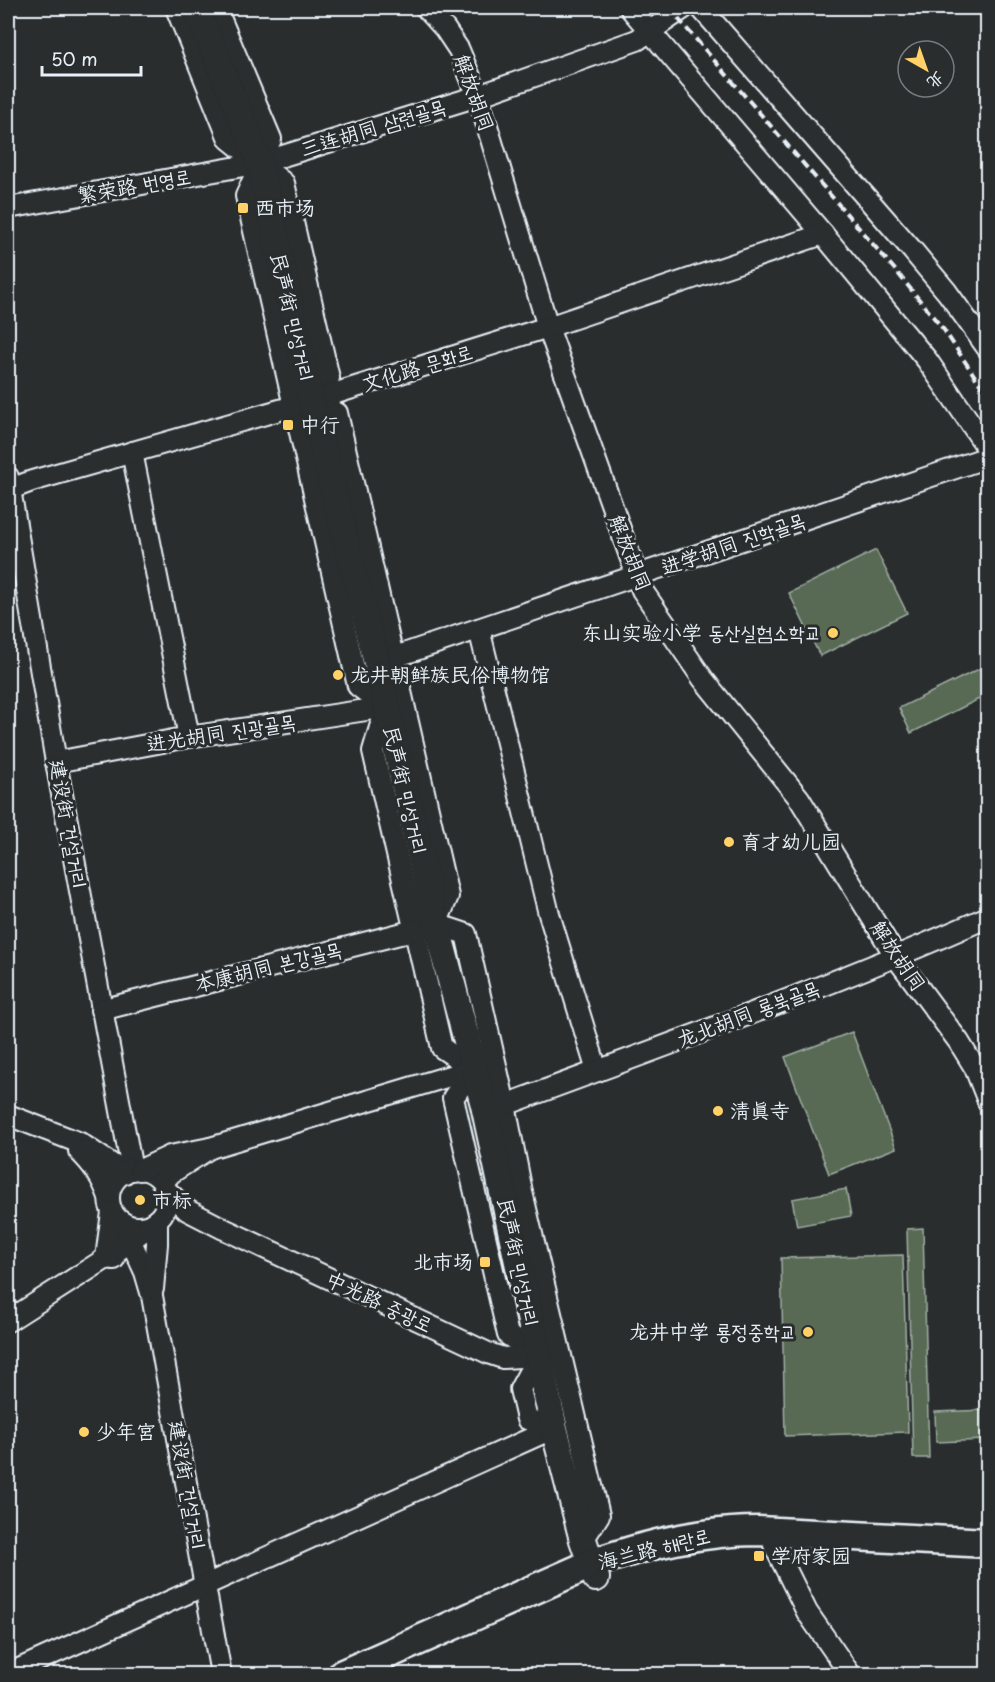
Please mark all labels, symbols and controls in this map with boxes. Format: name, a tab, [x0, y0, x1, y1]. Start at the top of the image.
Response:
scale bar	[42, 39, 141, 77]
north arrow	[896, 39, 956, 99]
text: 50 m	[51, 45, 98, 72]
street label: 解放胡同	[447, 50, 503, 135]
text: 北	[922, 67, 950, 96]
street label: 三连胡同 삼련골목	[296, 91, 449, 163]
street label: 繁荣路 번영로	[75, 160, 193, 210]
place label: 西市场	[255, 192, 315, 222]
marker: 西市场	[236, 201, 250, 215]
street label: 民声街 민성거리	[264, 250, 322, 384]
street label: 文化路 문화로	[357, 336, 476, 398]
place label: 中行	[300, 409, 340, 439]
marker: 中行	[281, 418, 295, 432]
street label: 进学胡同 진학골목	[656, 504, 809, 582]
street label: 解放胡同	[602, 510, 660, 595]
place label: 东山实验小学 동산실험소학교	[582, 617, 821, 647]
marker: 东山实验小学 동산실험소학교	[826, 626, 840, 640]
place label: 龙井朝鲜族民俗博物馆	[350, 659, 550, 689]
marker: 龙井朝鲜族民俗博物馆	[331, 668, 345, 682]
street label: 进光胡同 진광골목	[144, 705, 298, 759]
street label: 民声街 민성거리	[377, 723, 435, 857]
street label: 建设街 건설거리	[43, 757, 95, 891]
place label: 育才幼儿园	[741, 826, 841, 856]
marker: 育才幼儿园	[722, 835, 736, 849]
street label: 解放胡同	[864, 914, 934, 997]
street label: 本康胡同 본강골목	[191, 933, 345, 999]
street label: 龙北胡同 룡북골목	[672, 972, 823, 1054]
place label: 清真寺	[730, 1095, 790, 1125]
marker: 清真寺	[711, 1104, 725, 1118]
place label: 市标	[152, 1184, 192, 1214]
marker: 市标	[133, 1193, 147, 1207]
street label: 民声街 민성거리	[491, 1195, 547, 1329]
place label: 北市场	[413, 1246, 473, 1276]
marker: 北市场	[478, 1255, 492, 1269]
street label: 中光路 중광로	[321, 1263, 438, 1339]
place label: 龙井中学 룡정중학교	[629, 1316, 796, 1346]
marker: 龙井中学 룡정중학교	[801, 1325, 815, 1339]
place label: 少年宫	[96, 1416, 156, 1446]
street label: 建设街 건설거리	[162, 1418, 214, 1552]
marker: 少年宫	[77, 1425, 91, 1439]
street label: 海兰路 해란로	[594, 1520, 713, 1576]
place label: 学府家园	[771, 1540, 851, 1570]
marker: 学府家园	[752, 1549, 766, 1563]

